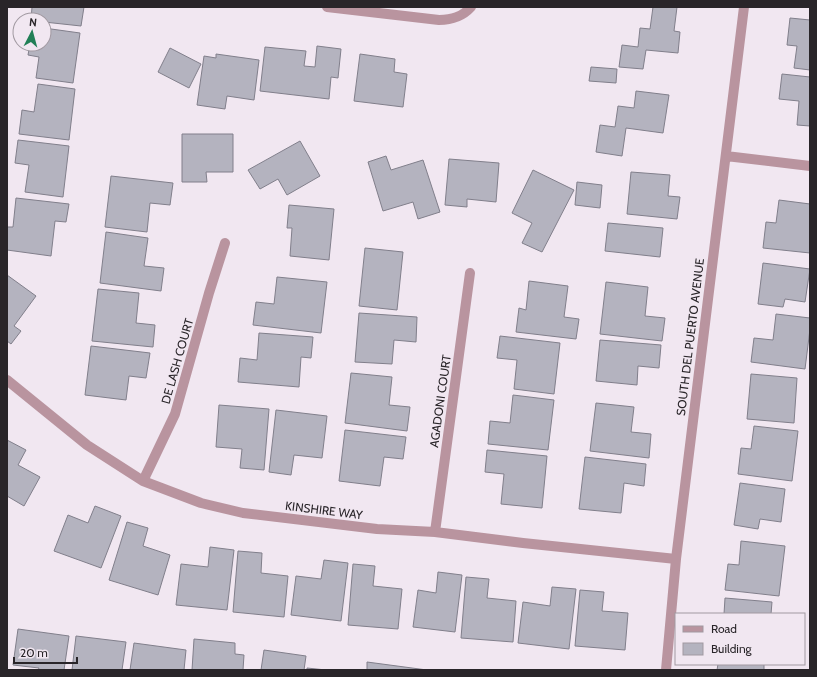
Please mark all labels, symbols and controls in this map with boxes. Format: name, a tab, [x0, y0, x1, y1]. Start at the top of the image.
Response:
north arrow	[12, 12, 52, 52]
text: N	[28, 15, 38, 29]
street label: SOUTH DEL PUERTO AVENUE	[673, 257, 707, 417]
street label: DE LASH COURT	[158, 316, 197, 406]
street label: AGADONI COURT	[426, 353, 454, 448]
street label: KINSHIRE WAY	[284, 498, 364, 522]
legend	[675, 613, 805, 665]
text: Road	[711, 621, 737, 636]
scale bar	[14, 639, 77, 665]
text: Building	[711, 641, 753, 656]
text: 20 m	[20, 645, 48, 660]

